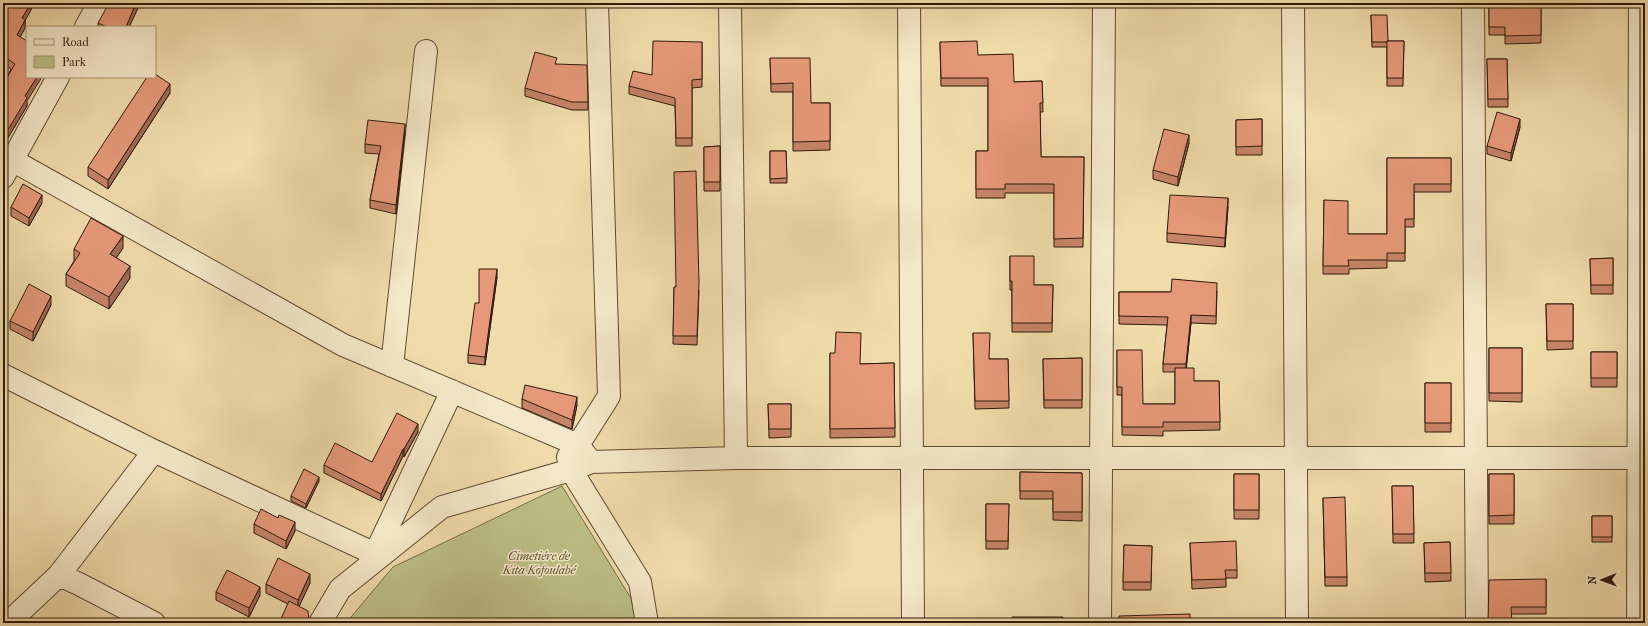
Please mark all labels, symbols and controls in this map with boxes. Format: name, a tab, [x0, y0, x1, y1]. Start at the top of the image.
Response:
legend	[26, 26, 156, 78]
text: Road	[62, 35, 89, 49]
text: Park	[62, 55, 87, 69]
park label: Cimetiére de Kita Kofoulabé	[502, 549, 578, 577]
north arrow	[1582, 560, 1622, 600]
text: N	[1586, 575, 1599, 584]

